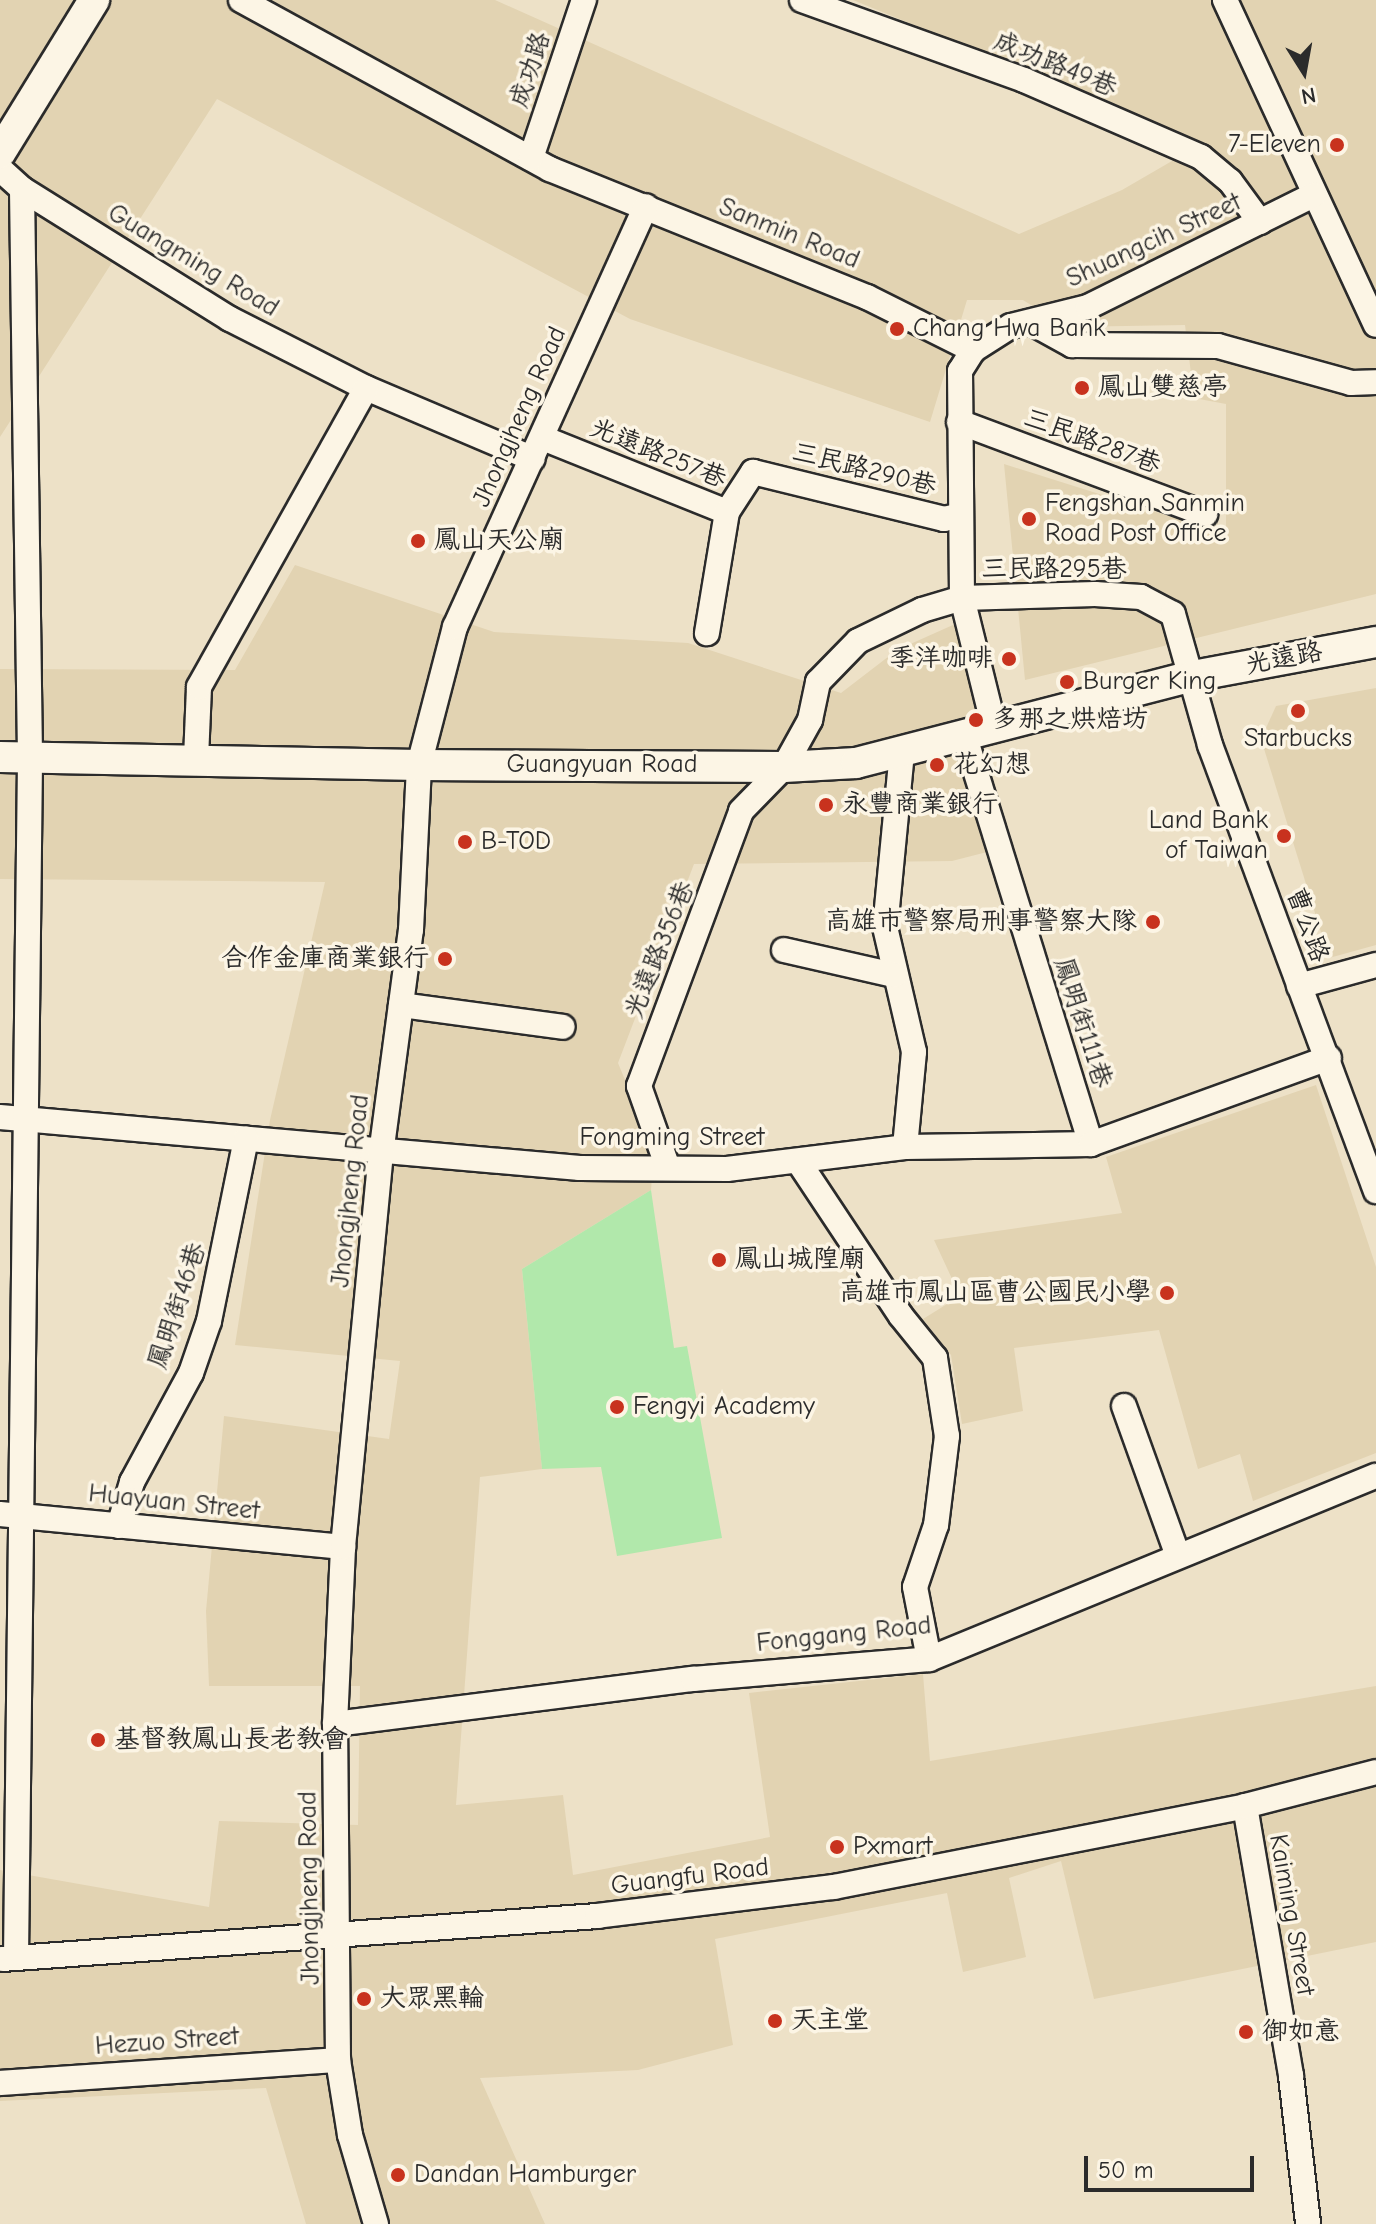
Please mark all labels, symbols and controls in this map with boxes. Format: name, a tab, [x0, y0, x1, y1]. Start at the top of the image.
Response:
street label: 成功路49巷	[989, 26, 1121, 104]
street label: 成功路	[504, 28, 558, 112]
north arrow	[1264, 32, 1344, 112]
text: N	[1299, 81, 1318, 110]
place label: 7-Eleven	[1228, 129, 1321, 161]
marker: 7-Eleven	[1328, 136, 1346, 154]
street label: Shuangcih Street	[1062, 187, 1246, 295]
street label: Sanmin Road	[714, 192, 864, 276]
street label: Guangming Road	[102, 198, 284, 324]
place label: Chang Hwa Bank	[913, 313, 1106, 345]
marker: Chang Hwa Bank	[888, 320, 906, 338]
street label: Jhongjheng Road	[466, 322, 574, 512]
place label: 鳳山雙慈亭	[1098, 372, 1228, 404]
marker: 鳳山雙慈亭	[1073, 379, 1091, 397]
street label: 三民路287巷	[1019, 403, 1165, 481]
street label: 光遠路257巷	[585, 413, 731, 495]
street label: 三民路290巷	[789, 437, 939, 503]
place label: Fengshan Sanmin Road Post Office	[1045, 488, 1245, 550]
marker: Fengshan Sanmin Road Post Office	[1020, 510, 1038, 528]
place label: 鳳山天公廟	[434, 525, 564, 557]
marker: 鳳山天公廟	[409, 532, 427, 550]
street label: 三民路295巷	[981, 554, 1127, 586]
street label: 光遠路	[1243, 636, 1325, 682]
place label: 季洋咖啡	[889, 643, 993, 675]
marker: 季洋咖啡	[1000, 650, 1018, 668]
place label: Burger King	[1083, 666, 1216, 698]
marker: Burger King	[1058, 673, 1076, 691]
marker: Starbucks	[1289, 702, 1307, 720]
place label: 多那之烘焙坊	[992, 704, 1148, 736]
marker: 多那之烘焙坊	[967, 711, 985, 729]
place label: Starbucks	[1244, 723, 1352, 755]
street label: Guangyuan Road	[507, 749, 697, 781]
place label: 花幻想	[953, 749, 1031, 781]
marker: 花幻想	[928, 756, 946, 774]
place label: 永豐商業銀行	[842, 789, 998, 821]
marker: 永豐商業銀行	[817, 796, 835, 814]
place label: Land Bank of Taiwan	[1149, 805, 1268, 866]
place label: B-TOD	[481, 826, 551, 858]
marker: Land Bank of Taiwan	[1275, 827, 1293, 845]
marker: B-TOD	[456, 833, 474, 851]
street label: 光遠路356巷	[618, 877, 702, 1023]
street label: 曹公路	[1279, 883, 1335, 967]
place label: 高雄市警察局刑事警察大隊	[825, 906, 1137, 938]
marker: 高雄市警察局刑事警察大隊	[1144, 913, 1162, 931]
place label: 合作金庫商業銀行	[221, 943, 429, 975]
marker: 合作金庫商業銀行	[436, 950, 454, 968]
street label: 鳳明街111巷	[1046, 954, 1118, 1092]
street label: Jhongjheng Road	[325, 1093, 377, 1289]
street label: Fongming Street	[580, 1122, 764, 1154]
street label: 鳳明街46巷	[143, 1239, 213, 1373]
place label: 鳳山城隍廟	[735, 1244, 865, 1276]
marker: 鳳山城隍廟	[710, 1251, 728, 1269]
place label: 高雄市鳳山區曹公國民小學	[839, 1277, 1151, 1309]
marker: 高雄市鳳山區曹公國民小學	[1158, 1284, 1176, 1302]
place label: Fengyi Academy	[633, 1391, 815, 1423]
marker: Fengyi Academy	[608, 1398, 626, 1416]
street label: Huayuan Street	[87, 1478, 261, 1528]
street label: Fonggang Road	[755, 1610, 933, 1660]
place label: 基督教鳳山長老教會	[114, 1724, 348, 1756]
marker: 基督教鳳山長老教會	[89, 1731, 107, 1749]
street label: Jhongjheng Road	[293, 1791, 327, 1985]
place label: Pxmart	[853, 1831, 933, 1863]
street label: Kaiming Street	[1261, 1832, 1321, 1998]
marker: Pxmart	[828, 1838, 846, 1856]
street label: Guangfu Road	[609, 1852, 771, 1902]
place label: 大眾黑輪	[380, 1983, 484, 2015]
marker: 大眾黑輪	[355, 1990, 373, 2008]
place label: 天主堂	[791, 2005, 869, 2037]
marker: 天主堂	[766, 2012, 784, 2030]
place label: 御如意	[1262, 2016, 1340, 2048]
street label: Hezuo Street	[94, 2021, 240, 2063]
marker: 御如意	[1237, 2023, 1255, 2041]
scale bar	[1088, 2140, 1258, 2190]
text: 50 m	[1098, 2156, 1154, 2184]
place label: Dandan Hamburger	[414, 2159, 636, 2191]
marker: Dandan Hamburger	[389, 2166, 407, 2184]

